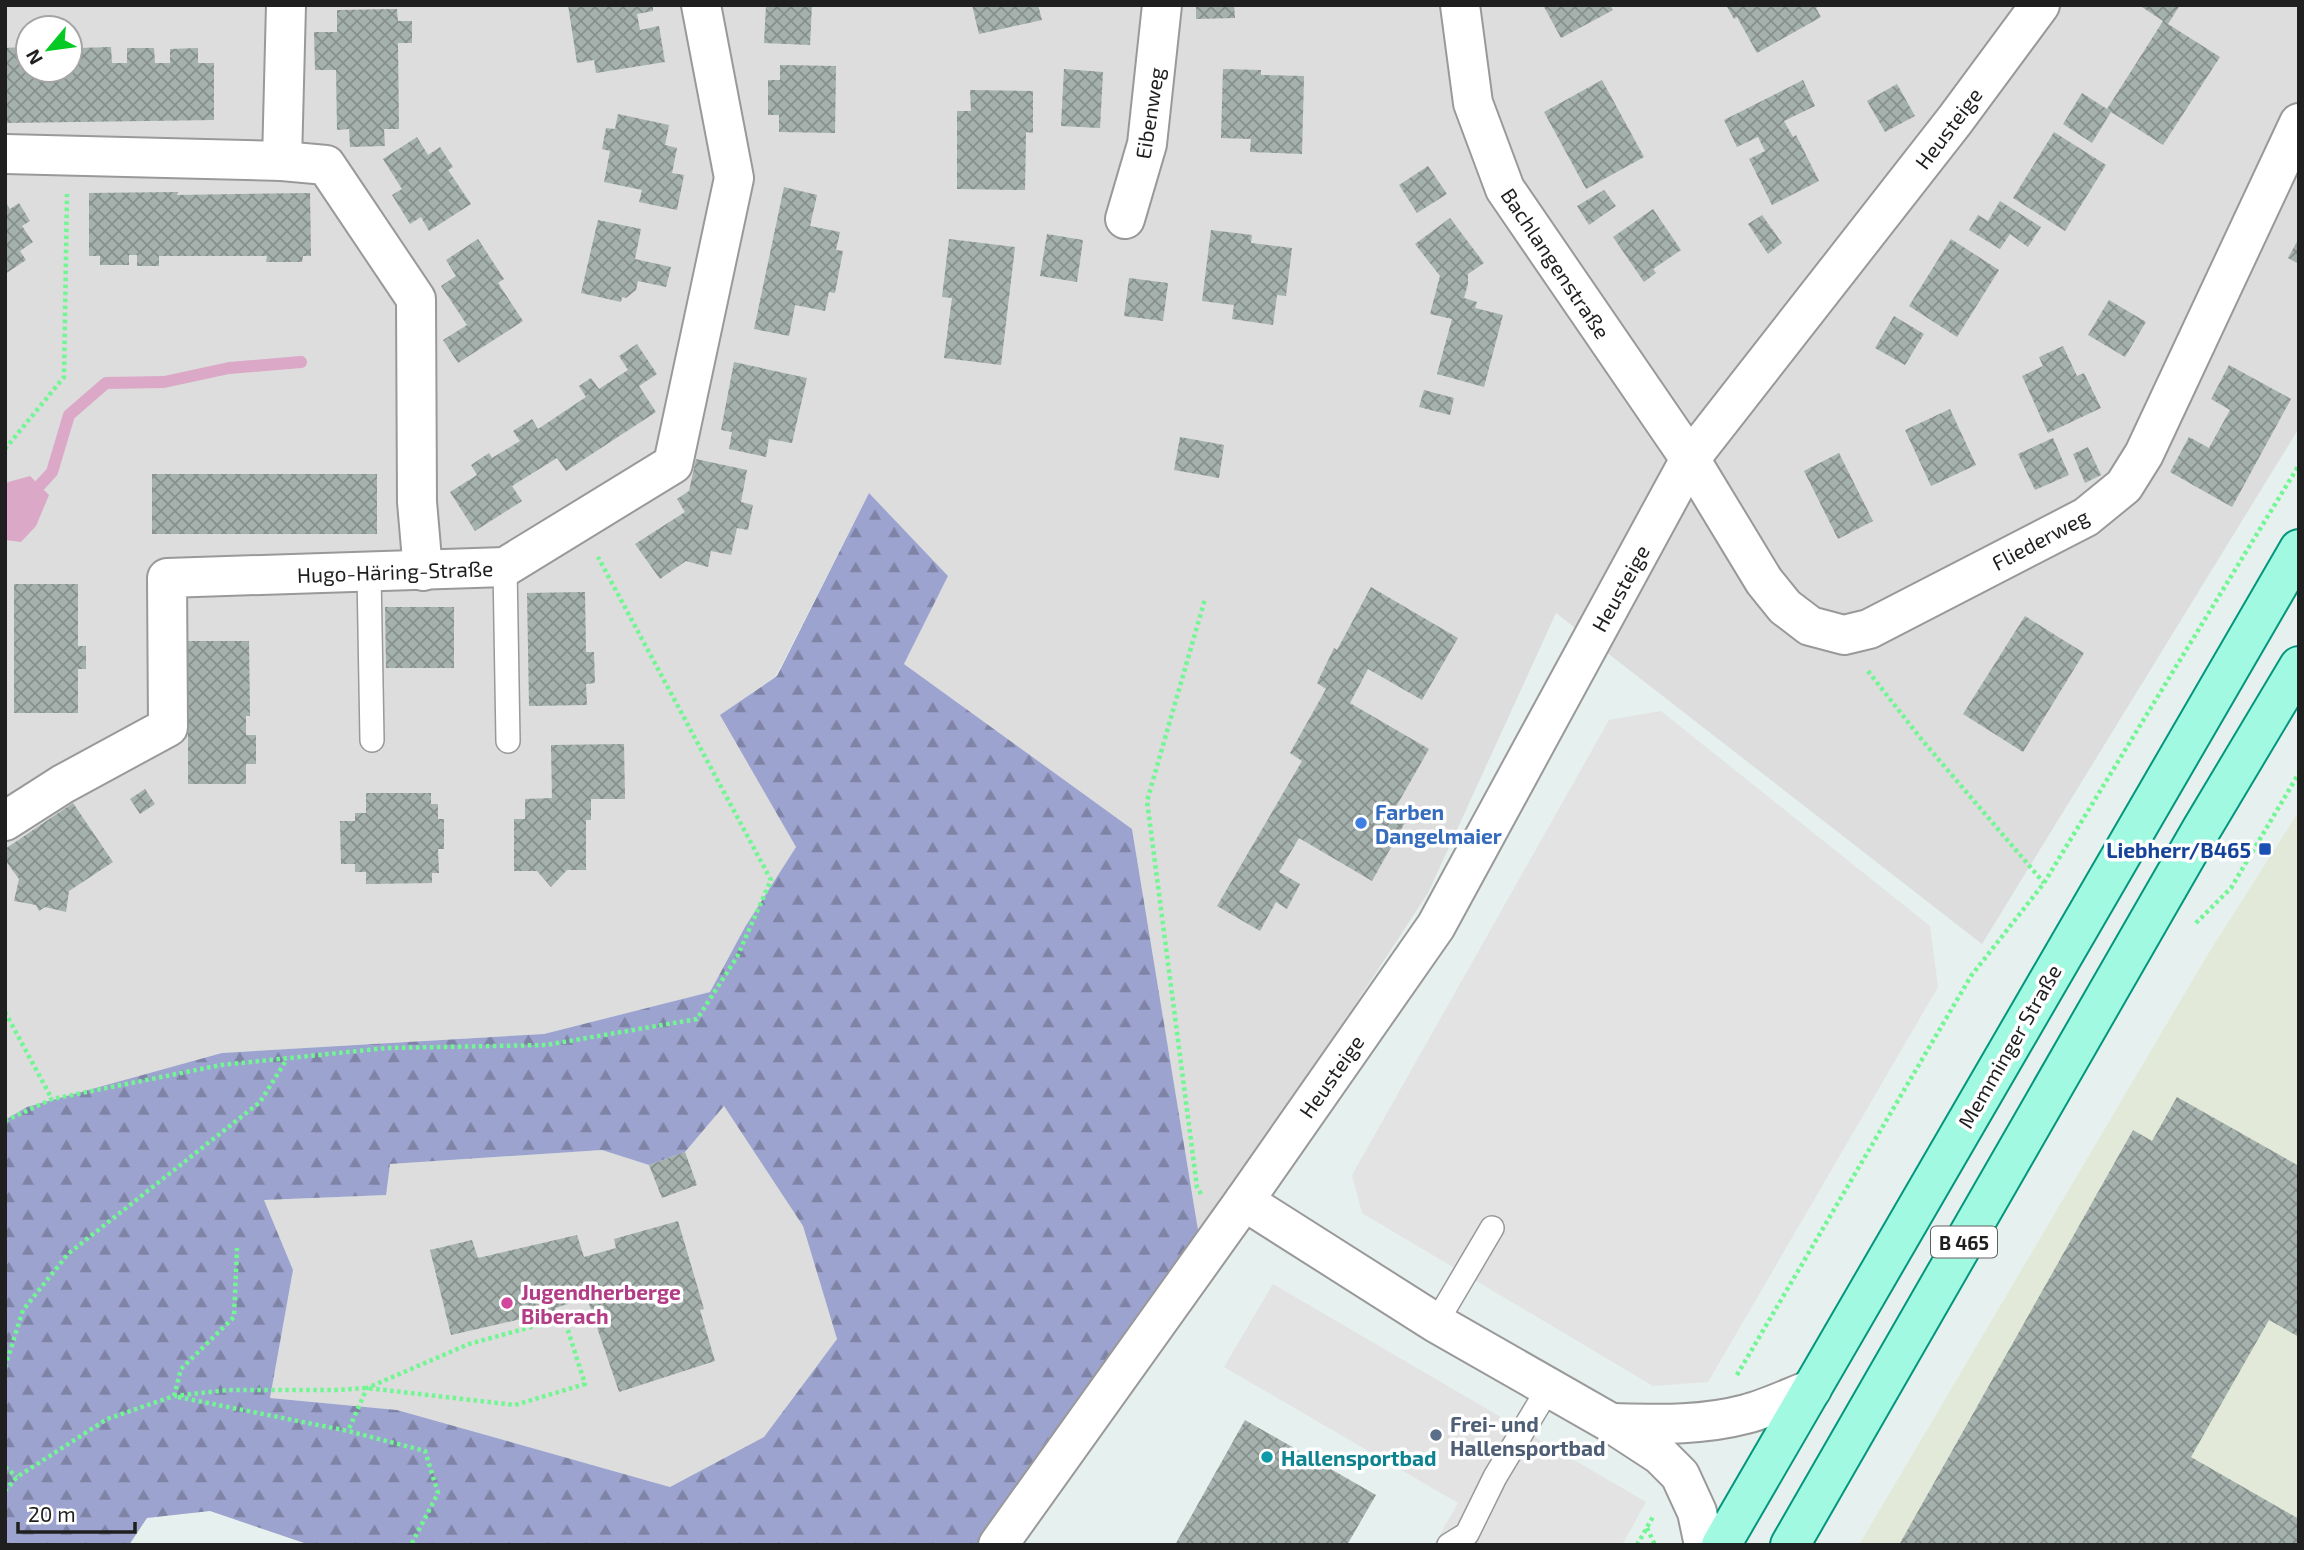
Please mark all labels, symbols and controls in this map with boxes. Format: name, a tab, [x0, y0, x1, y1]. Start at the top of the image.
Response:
north arrow	[14, 14, 84, 84]
text: N	[20, 46, 47, 69]
street label: Eibenweg	[1129, 65, 1169, 161]
street label: Heusteige	[1909, 82, 1987, 174]
street label: Bachlangenstraße	[1496, 183, 1616, 343]
street label: Fliederweg	[1987, 503, 2093, 575]
street label: Heusteige	[1586, 540, 1654, 636]
street label: Hugo-Häring-Straße	[296, 555, 494, 587]
place label: Farben Dangelmaier	[1375, 799, 1502, 848]
marker: Farben Dangelmaier	[1353, 815, 1369, 831]
place label: Liebherr/B465	[2106, 837, 2251, 862]
marker: Liebherr/B465	[2257, 841, 2273, 857]
street label: Memminger Straße	[1952, 960, 2066, 1132]
street label: Heusteige	[1293, 1030, 1369, 1122]
road number: B 465	[1931, 1226, 1997, 1258]
place label: Jugendherberge Biberach	[521, 1279, 681, 1328]
marker: Jugendherberge Biberach	[499, 1295, 515, 1311]
place label: Frei- und Hallensportbad	[1450, 1411, 1605, 1460]
marker: Frei- und Hallensportbad	[1428, 1427, 1444, 1443]
place label: Hallensportbad	[1281, 1445, 1436, 1470]
marker: Hallensportbad	[1259, 1449, 1275, 1465]
scale bar	[18, 1490, 135, 1534]
text: 20 m	[28, 1501, 76, 1526]

